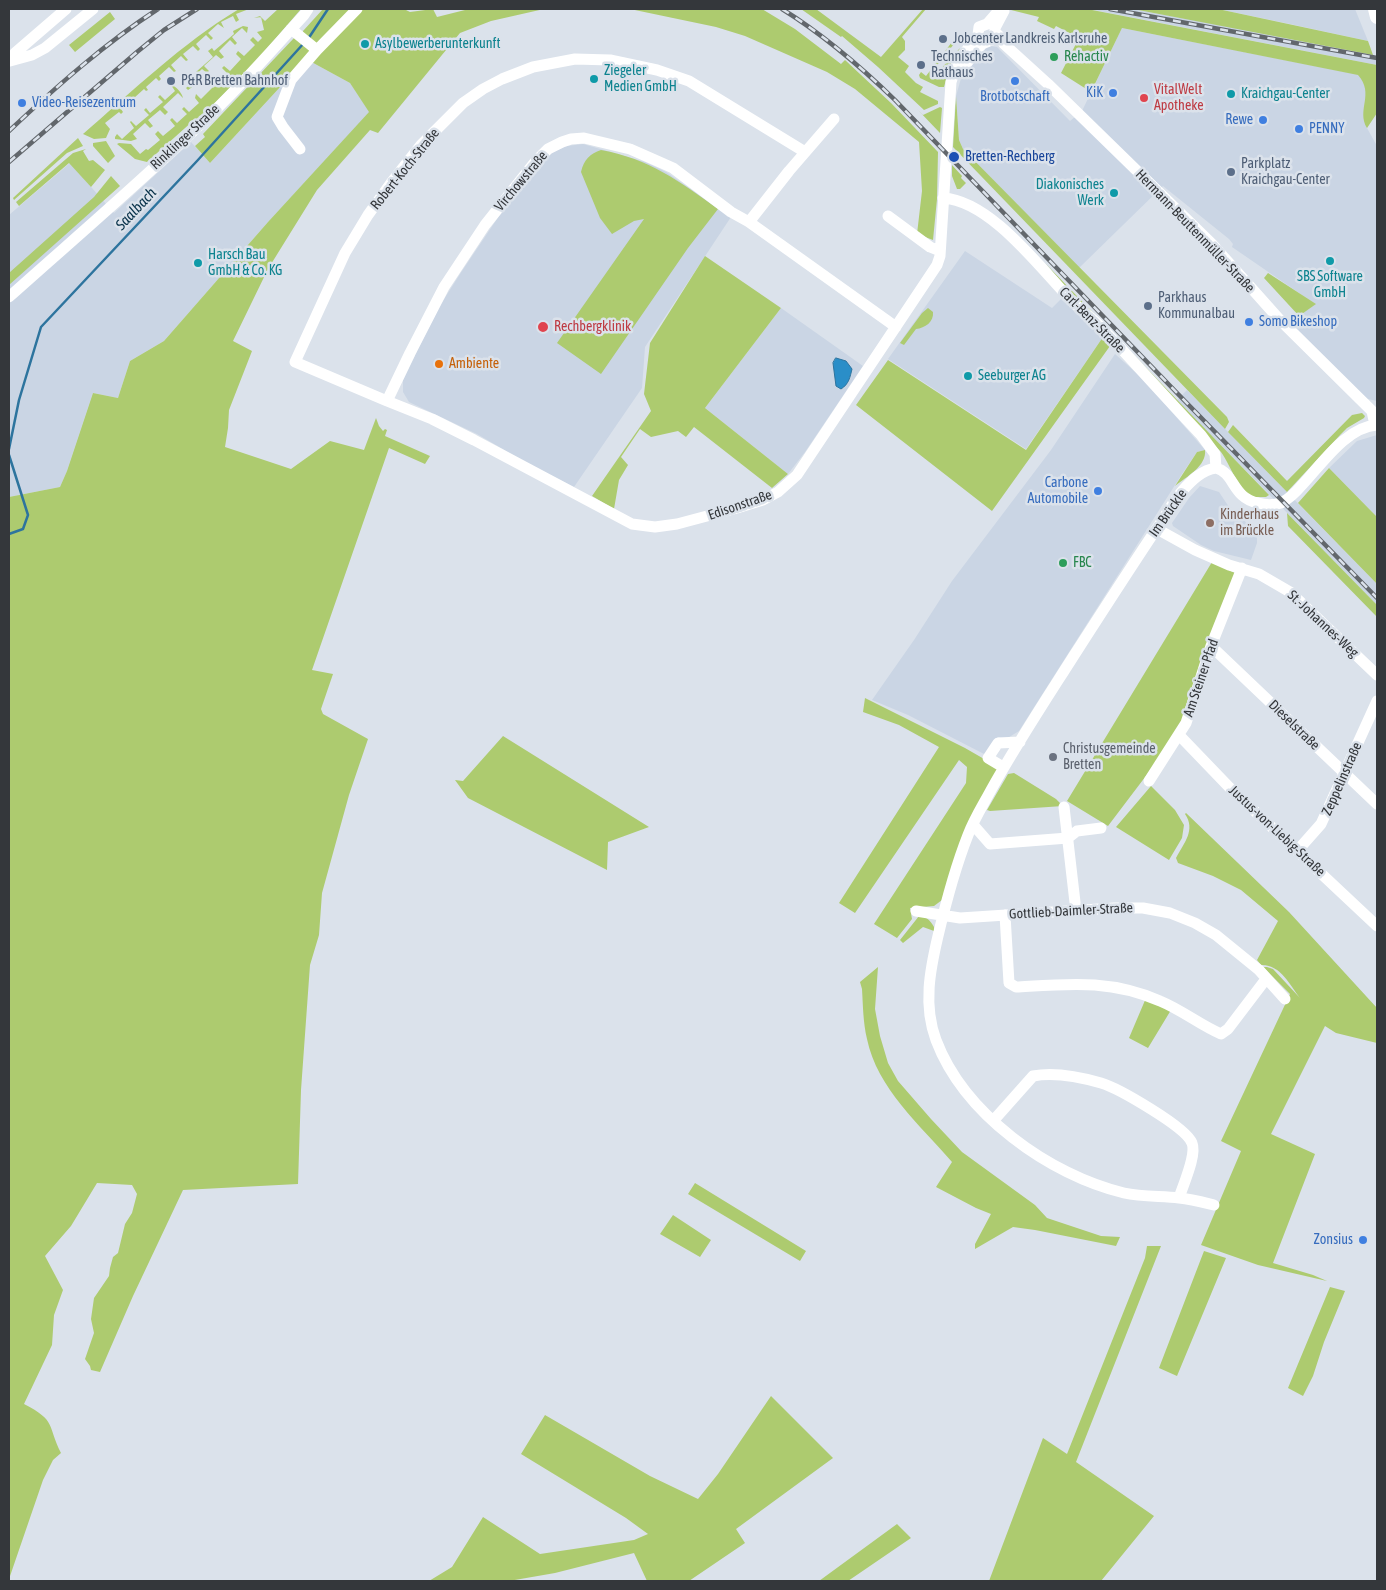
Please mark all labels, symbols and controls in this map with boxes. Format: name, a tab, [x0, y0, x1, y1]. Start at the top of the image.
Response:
place label: Jobcenter Landkreis Karlsruhe	[953, 31, 1107, 47]
marker: Jobcenter Landkreis Karlsruhe	[937, 33, 949, 45]
place label: Asylbewerberunterkunft	[375, 36, 500, 52]
marker: Asylbewerberunterkunft	[359, 38, 371, 50]
place label: Technisches Rathaus	[931, 49, 993, 82]
place label: Rehactiv	[1064, 49, 1109, 65]
marker: Rehactiv	[1048, 51, 1060, 63]
marker: Technisches Rathaus	[915, 59, 927, 71]
place label: Ziegeler Medien GmbH	[604, 63, 677, 95]
place label: P&R Bretten Bahnhof	[181, 73, 288, 89]
marker: Ziegeler Medien GmbH	[588, 73, 600, 85]
marker: P&R Bretten Bahnhof	[165, 75, 177, 87]
marker: Brotbotschaft	[1009, 75, 1021, 87]
place label: VitalWelt Apotheke	[1154, 82, 1203, 114]
place label: KiK	[1086, 85, 1103, 101]
place label: Kraichgau-Center	[1241, 86, 1330, 102]
marker: KiK	[1107, 87, 1119, 99]
marker: Kraichgau-Center	[1225, 88, 1237, 100]
place label: Brotbotschaft	[980, 89, 1050, 105]
marker: VitalWelt Apotheke	[1138, 92, 1150, 104]
place label: Video-Reisezentrum	[32, 95, 136, 111]
marker: Video-Reisezentrum	[16, 97, 28, 109]
street label: Rinklinger Straße	[147, 101, 223, 173]
place label: Rewe	[1225, 112, 1253, 128]
marker: Rewe	[1257, 114, 1269, 126]
place label: PENNY	[1309, 121, 1345, 137]
marker: PENNY	[1293, 123, 1305, 135]
street label: Robert-Koch-Straße	[367, 125, 443, 213]
street label: Virchowstraße	[491, 148, 551, 214]
place label: Bretten-Rechberg	[965, 149, 1055, 165]
marker: Bretten-Rechberg	[947, 150, 961, 164]
place label: Parkplatz Kraichgau-Center	[1241, 156, 1330, 188]
street label: Hermann-Beuttenmüller-Straße	[1132, 166, 1258, 296]
marker: Parkplatz Kraichgau-Center	[1225, 166, 1237, 178]
place label: Diakonisches Werk	[1036, 177, 1104, 210]
water label: Saalbach	[112, 184, 160, 234]
marker: Diakonisches Werk	[1108, 187, 1120, 199]
place label: Harsch Bau GmbH & Co. KG	[208, 247, 283, 280]
marker: SBS Software GmbH	[1324, 255, 1336, 267]
marker: Harsch Bau GmbH & Co. KG	[192, 257, 204, 269]
place label: SBS Software GmbH	[1297, 269, 1363, 302]
street label: Carl-Benz-Straße	[1056, 284, 1128, 356]
place label: Parkhaus Kommunalbau	[1158, 290, 1235, 322]
marker: Parkhaus Kommunalbau	[1142, 300, 1154, 312]
place label: Somo Bikeshop	[1259, 314, 1337, 330]
marker: Somo Bikeshop	[1243, 316, 1255, 328]
place label: Rechbergklinik	[554, 319, 631, 335]
marker: Rechbergklinik	[536, 320, 550, 334]
place label: Ambiente	[449, 356, 499, 372]
marker: Ambiente	[433, 358, 445, 370]
place label: Seeburger AG	[978, 368, 1046, 384]
marker: Seeburger AG	[962, 370, 974, 382]
place label: Carbone Automobile	[1027, 475, 1088, 508]
marker: Carbone Automobile	[1092, 485, 1104, 497]
street label: Edisonstraße	[706, 486, 774, 524]
street label: Im Brückle	[1146, 486, 1190, 540]
place label: Kinderhaus im Brückle	[1220, 507, 1279, 540]
marker: Kinderhaus im Brückle	[1204, 517, 1216, 529]
place label: FBC	[1073, 555, 1092, 571]
marker: FBC	[1057, 557, 1069, 569]
street label: St.-Johannes-Weg	[1284, 587, 1362, 661]
street label: Am Steiner Pfad	[1180, 637, 1222, 719]
street label: Dieselstraße	[1265, 696, 1323, 754]
street label: Zeppelinstraße	[1318, 740, 1366, 818]
place label: Christusgemeinde Bretten	[1063, 741, 1156, 774]
marker: Christusgemeinde Bretten	[1047, 751, 1059, 763]
street label: Justus-von-Liebig-Straße	[1225, 782, 1329, 880]
street label: Gottlieb-Daimler-Straße	[1009, 899, 1133, 923]
place label: Zonsius	[1313, 1232, 1353, 1248]
marker: Zonsius	[1357, 1234, 1369, 1246]

